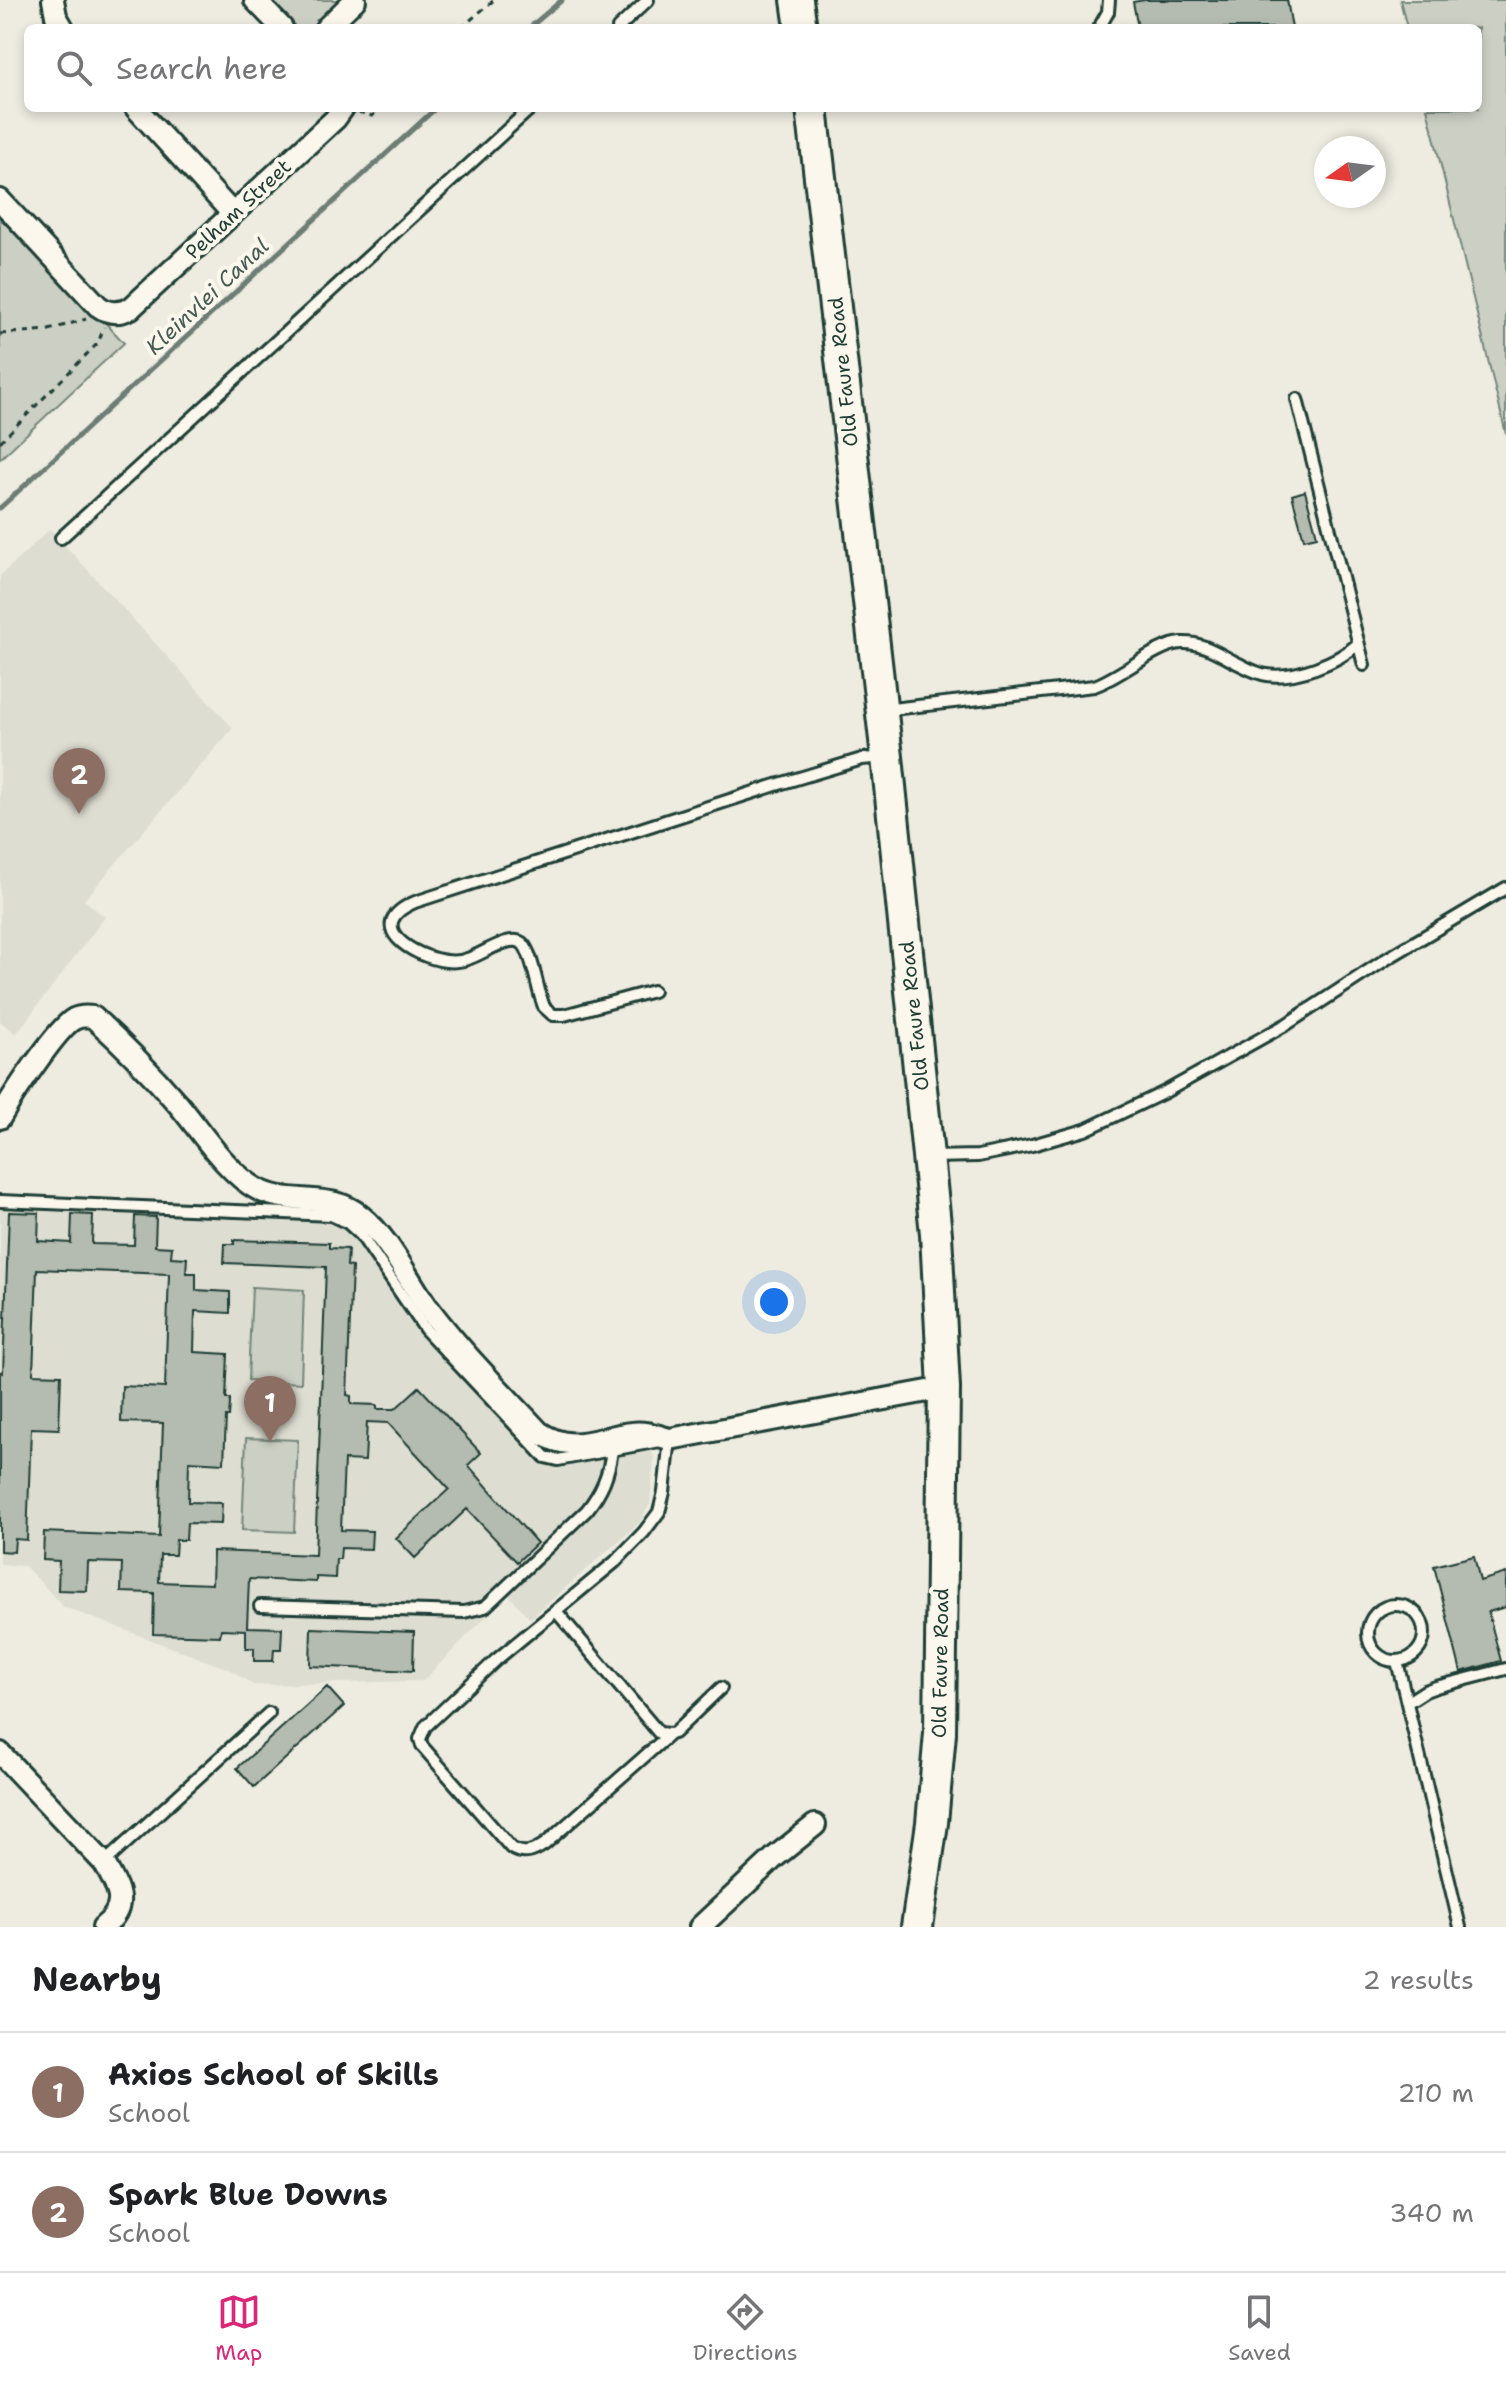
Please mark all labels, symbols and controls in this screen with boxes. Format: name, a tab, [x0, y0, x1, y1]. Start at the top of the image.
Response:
search box	[24, 24, 1482, 112]
icon: search	[52, 46, 96, 90]
text: Search here	[116, 48, 287, 89]
north arrow	[1314, 136, 1386, 208]
street label: Pelham Street	[180, 153, 296, 265]
water label: Kleinvlei Canal	[139, 232, 275, 361]
street label: Old Faure Road	[822, 296, 864, 448]
pin: 2	[53, 748, 105, 814]
street label: Old Faure Road	[893, 940, 935, 1092]
your location	[754, 1282, 794, 1322]
pin: 1	[244, 1376, 296, 1442]
street label: Old Faure Road	[926, 1587, 954, 1738]
text: Nearby	[32, 1956, 162, 2002]
text: 2 results	[1362, 1962, 1474, 1997]
text: Axios School of Skills	[108, 2054, 439, 2095]
text: 1	[52, 2075, 64, 2110]
text: 210 m	[1397, 2075, 1474, 2110]
text: School	[108, 2095, 190, 2130]
text: Spark Blue Downs	[108, 2174, 388, 2215]
text: 2	[49, 2195, 67, 2230]
text: 340 m	[1389, 2195, 1474, 2230]
text: School	[108, 2215, 190, 2250]
tab: Map	[215, 2290, 262, 2367]
tab: Directions	[693, 2290, 798, 2367]
tab: Saved	[1228, 2290, 1291, 2367]

